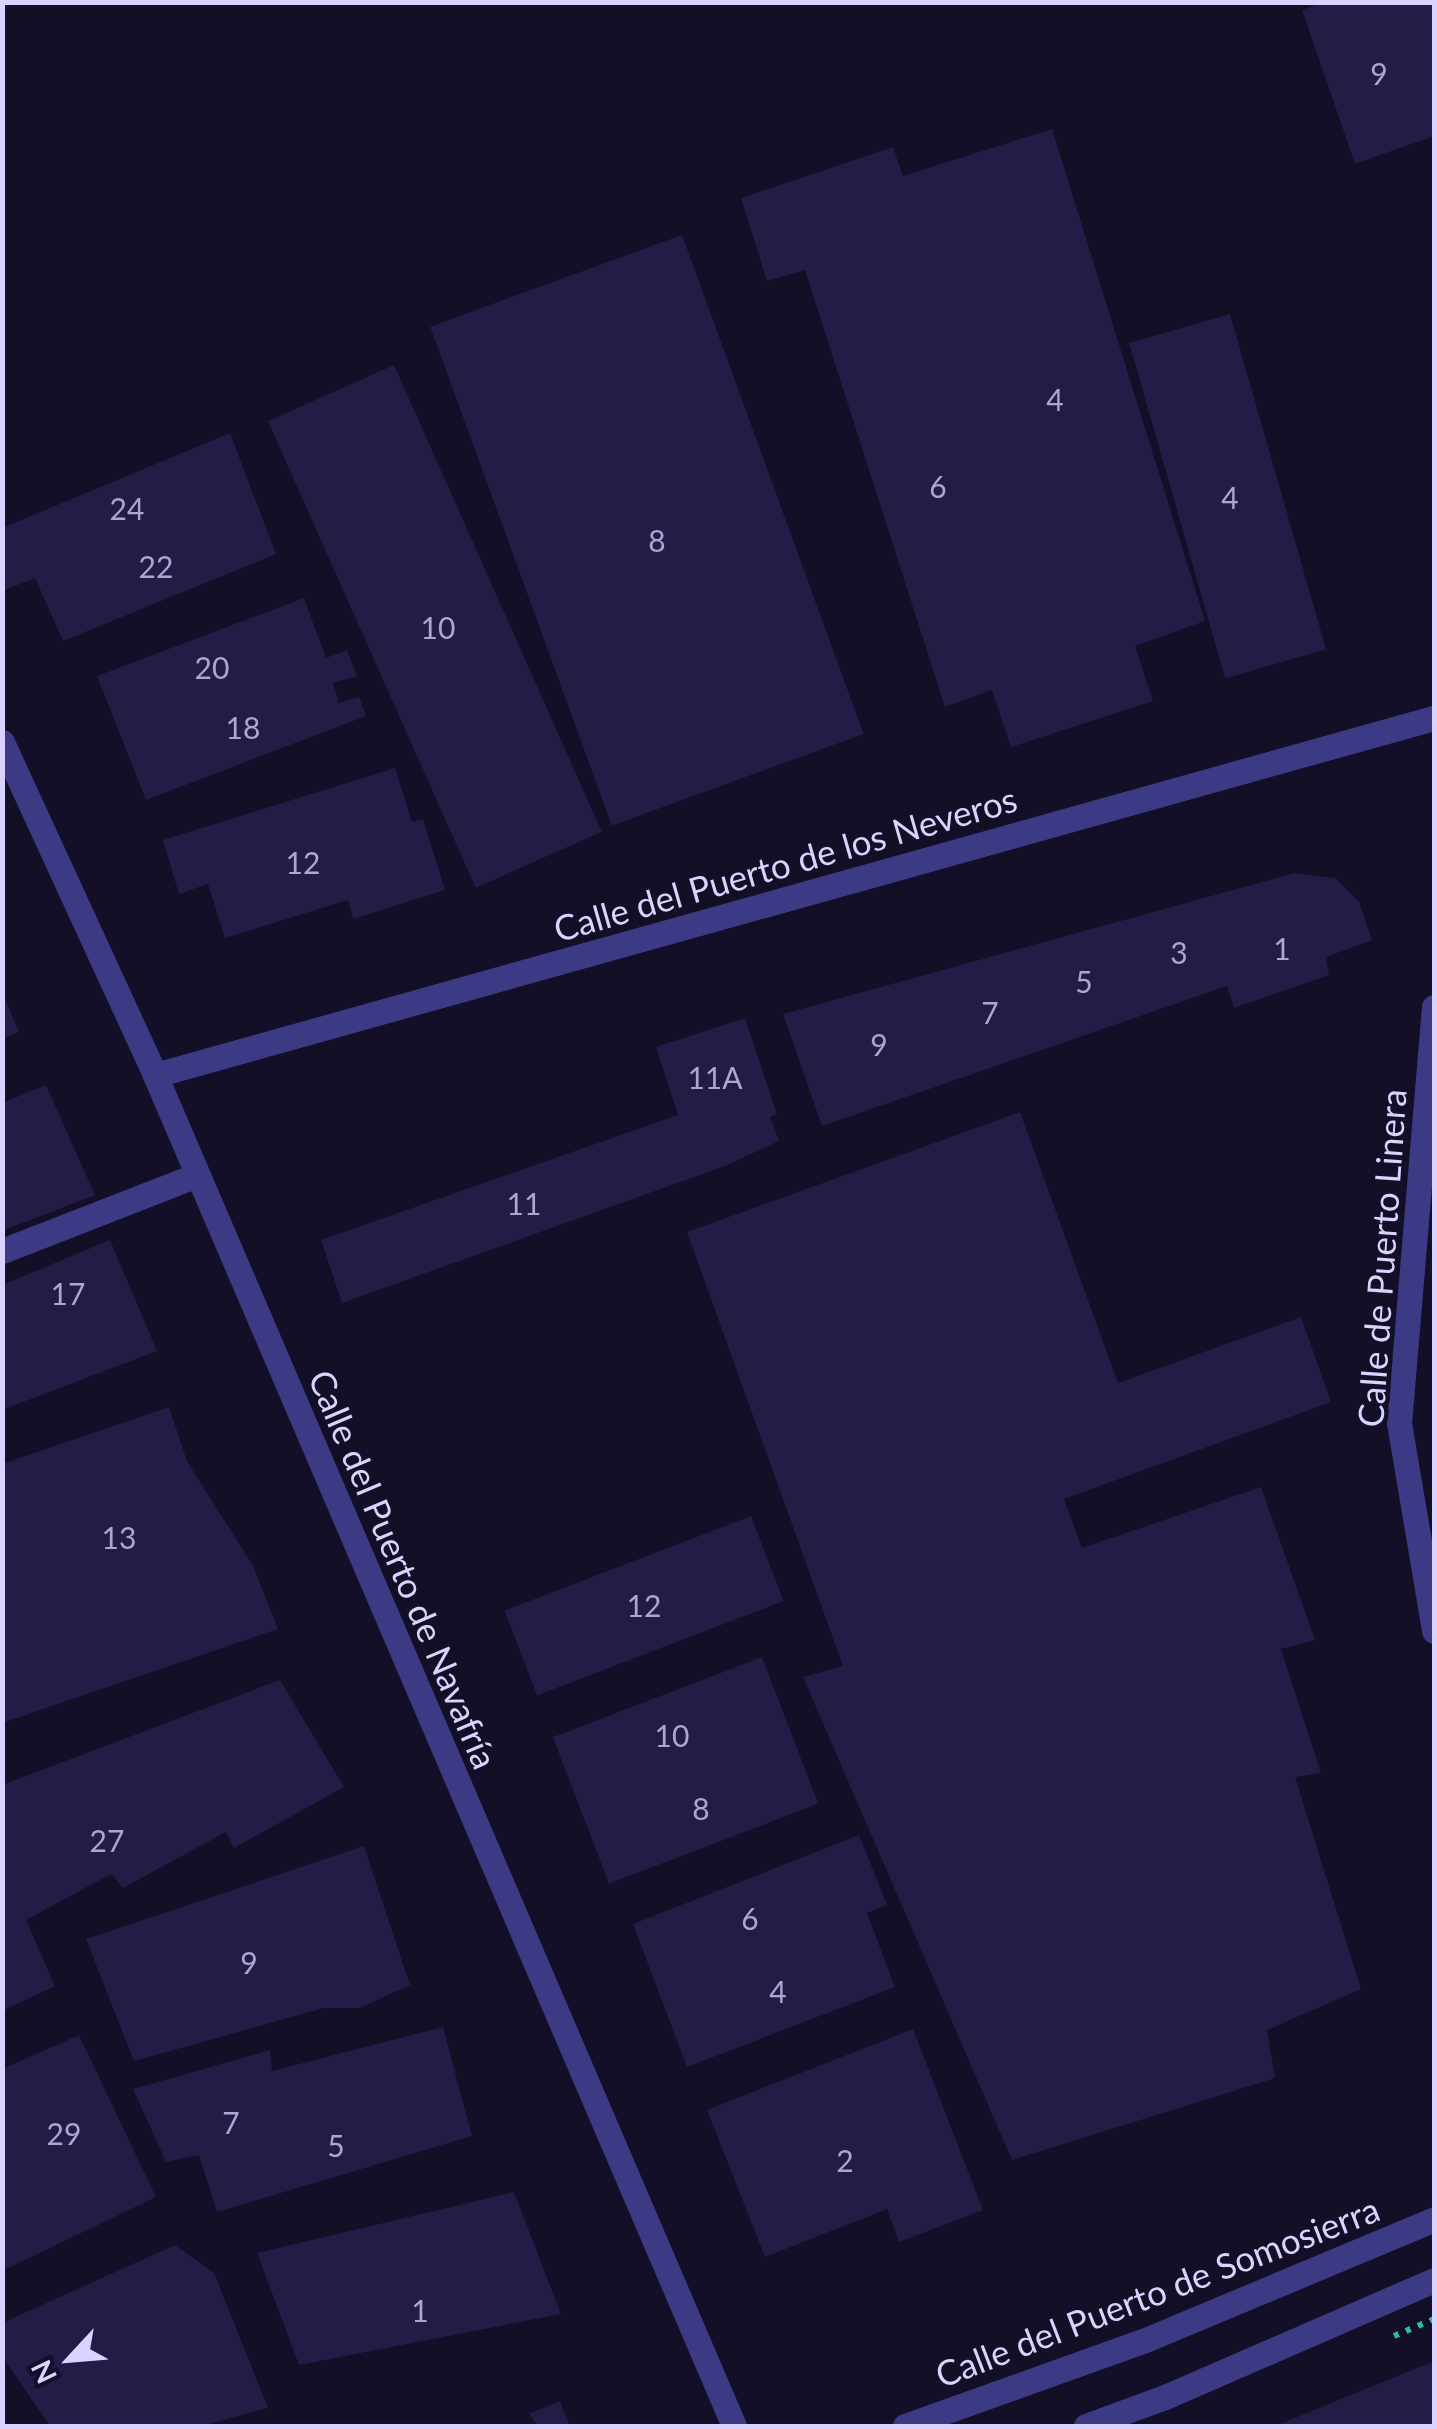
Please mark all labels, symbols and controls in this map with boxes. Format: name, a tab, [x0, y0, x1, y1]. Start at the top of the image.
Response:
house number: 9	[1370, 55, 1388, 91]
house number: 4	[1046, 381, 1064, 417]
house number: 6	[929, 468, 947, 504]
house number: 4	[1221, 479, 1239, 515]
house number: 24	[110, 490, 144, 526]
house number: 8	[648, 522, 666, 558]
house number: 22	[139, 548, 173, 584]
house number: 10	[421, 609, 455, 645]
house number: 20	[195, 649, 229, 685]
house number: 18	[226, 709, 260, 745]
street label: Calle del Puerto de los Neveros	[549, 777, 1021, 949]
house number: 12	[286, 844, 320, 880]
house number: 1	[1273, 930, 1291, 966]
house number: 3	[1170, 934, 1188, 970]
house number: 5	[1075, 963, 1093, 999]
house number: 7	[981, 994, 999, 1030]
house number: 9	[870, 1026, 888, 1062]
house number: 11A	[687, 1059, 743, 1095]
street label: Calle de Puerto Linera	[1348, 1088, 1414, 1428]
house number: 11	[507, 1185, 541, 1221]
house number: 17	[51, 1275, 85, 1311]
street label: Calle del Puerto de Navafría	[301, 1363, 507, 1775]
house number: 13	[102, 1519, 136, 1555]
house number: 12	[627, 1587, 661, 1623]
house number: 10	[655, 1717, 689, 1753]
house number: 8	[692, 1790, 710, 1826]
house number: 27	[90, 1822, 124, 1858]
house number: 6	[741, 1900, 759, 1936]
house number: 9	[240, 1944, 258, 1980]
house number: 4	[769, 1973, 787, 2009]
house number: 7	[222, 2104, 240, 2140]
house number: 29	[47, 2115, 81, 2151]
house number: 5	[327, 2127, 345, 2163]
house number: 2	[836, 2142, 854, 2178]
street label: Calle del Puerto de Somosierra	[929, 2187, 1385, 2395]
house number: 1	[411, 2292, 429, 2328]
north arrow	[20, 2309, 120, 2409]
text: N	[23, 2355, 63, 2389]

